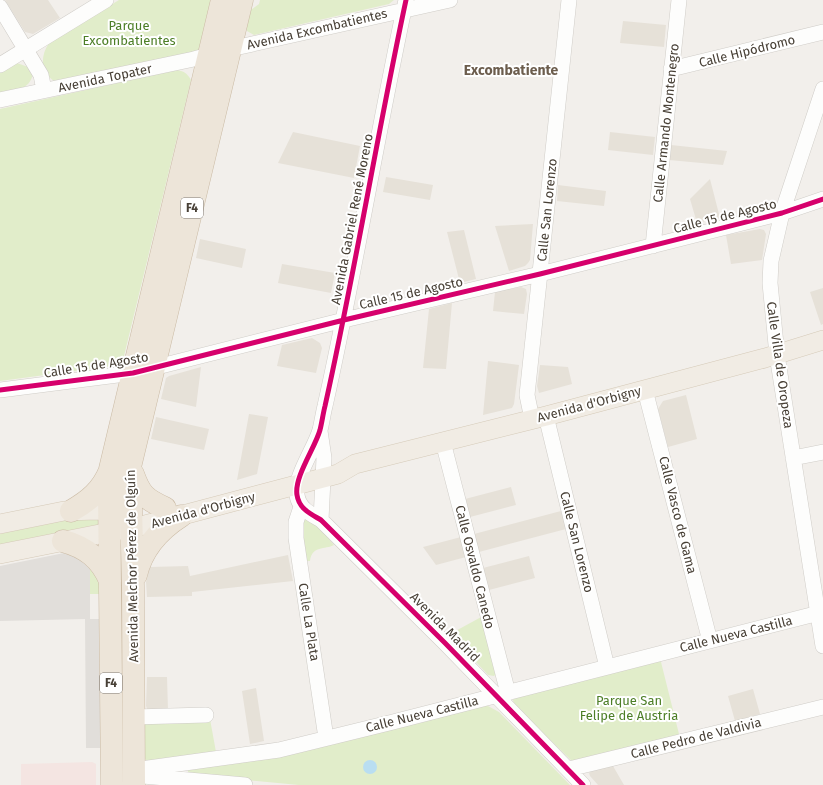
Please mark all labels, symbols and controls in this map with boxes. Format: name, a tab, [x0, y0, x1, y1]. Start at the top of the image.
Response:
street label: Avenida Excombatientes	[245, 6, 389, 52]
park label: Parque Excombatientes	[82, 18, 176, 48]
street label: Calle Hipódromo	[697, 32, 797, 70]
street label: Calle Armando Montenegro	[650, 43, 682, 203]
street label: Avenida Topater	[57, 61, 153, 95]
district label: Excombatiente	[464, 62, 559, 79]
street label: Avenida Gabriel René Moreno	[328, 132, 376, 306]
street label: Calle San Lorenzo	[534, 158, 560, 262]
street label: Calle 15 de Agosto	[672, 196, 778, 236]
road number: F4	[181, 198, 203, 218]
street label: Calle 15 de Agosto	[358, 274, 464, 312]
street label: Calle Villa de Oropeza	[764, 301, 796, 429]
street label: Calle 15 de Agosto	[43, 349, 149, 381]
street label: Avenida d'Orbigny	[535, 383, 643, 425]
street label: Calle Vasco de Gama	[656, 455, 700, 575]
street label: Avenida Melchor Pérez de Olguín	[123, 469, 141, 663]
street label: Avenida d'Orbigny	[149, 489, 257, 531]
street label: Calle San Lorenzo	[557, 490, 597, 594]
street label: Calle Osvaldo Canedo	[452, 504, 498, 630]
street label: Calle La Plata	[295, 582, 323, 662]
street label: Avenida Madrid	[407, 589, 483, 665]
street label: Calle Nueva Castilla	[678, 613, 794, 655]
road number: F4	[100, 673, 122, 693]
street label: Calle Nueva Castilla	[364, 693, 480, 735]
park label: Parque San Felipe de Austria	[580, 693, 678, 723]
street label: Calle Pedro de Valdivia	[629, 714, 763, 762]

